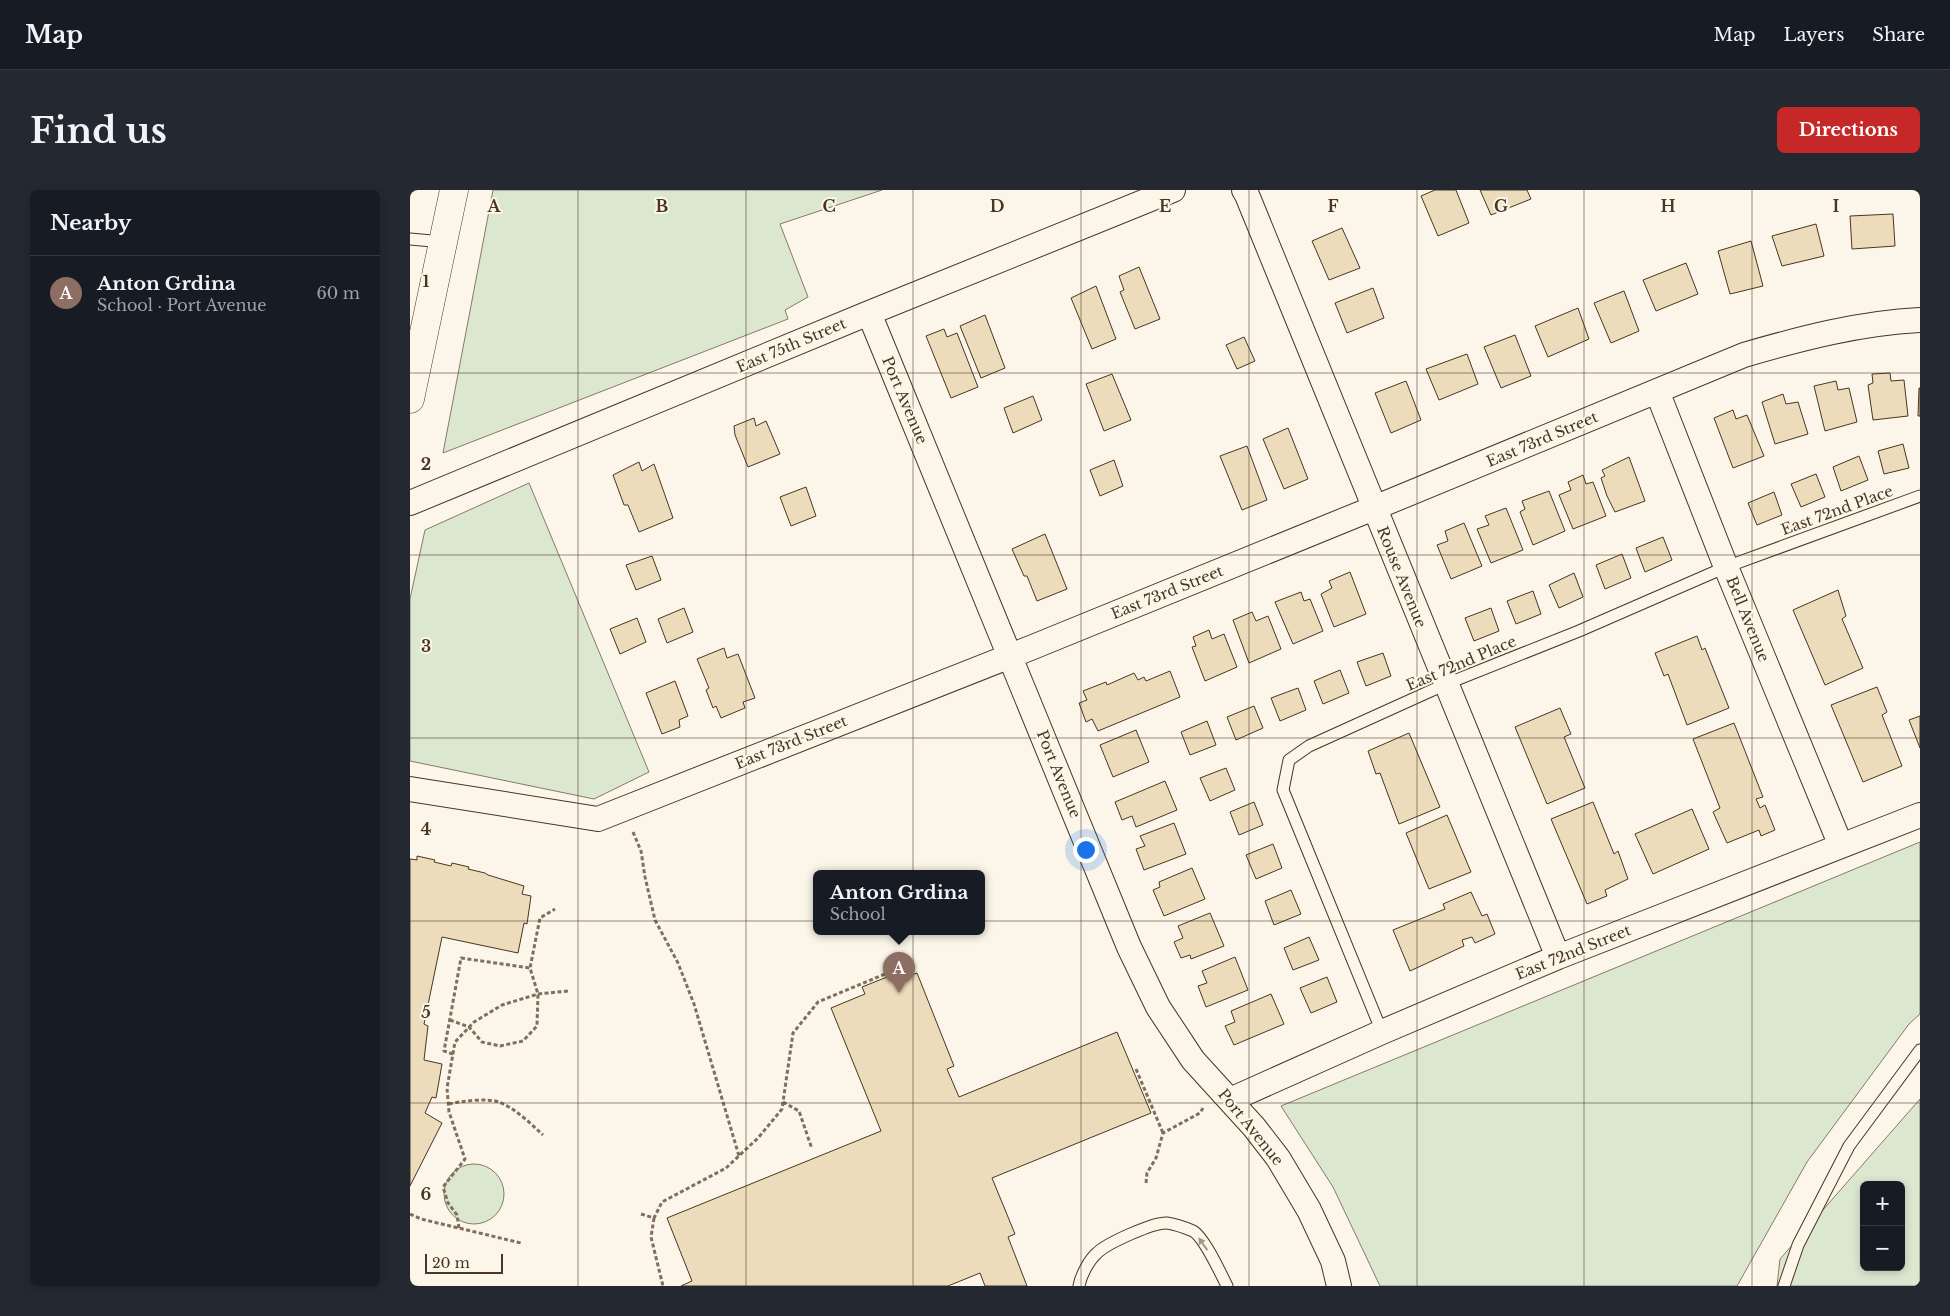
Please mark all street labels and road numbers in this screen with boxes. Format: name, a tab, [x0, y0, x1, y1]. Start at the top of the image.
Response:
street label: East 75th Street	[733, 313, 849, 377]
street label: Port Avenue	[878, 353, 932, 447]
street label: East 73rd Street	[1483, 407, 1601, 471]
street label: East 72nd Place	[1778, 481, 1896, 539]
street label: Rouse Avenue	[1373, 523, 1431, 631]
street label: East 73rd Street	[1108, 561, 1226, 623]
street label: Bell Avenue	[1722, 573, 1774, 665]
street label: East 72nd Place	[1403, 631, 1519, 695]
street label: East 73rd Street	[732, 711, 850, 773]
street label: Port Avenue	[1033, 727, 1085, 821]
street label: East 72nd Street	[1513, 920, 1634, 984]
street label: Port Avenue	[1214, 1085, 1288, 1169]

